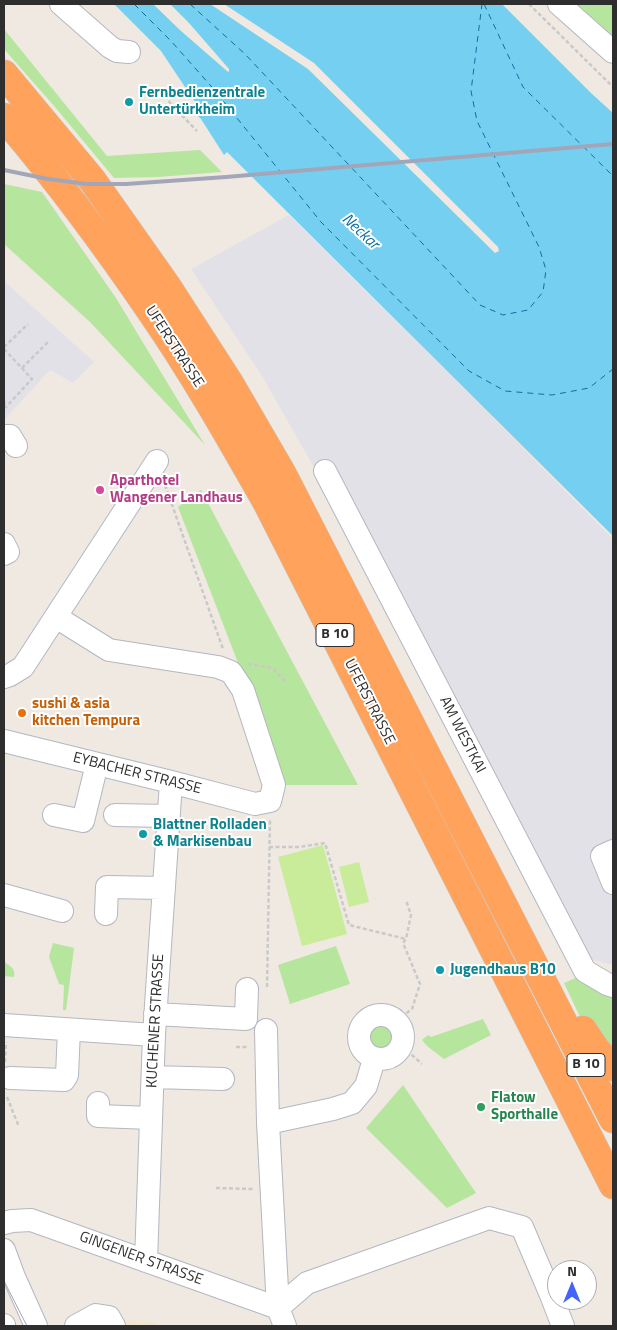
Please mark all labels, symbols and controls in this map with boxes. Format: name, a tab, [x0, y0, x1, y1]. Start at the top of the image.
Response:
place label: Fernbedienzentrale Untertürkheim	[139, 84, 265, 119]
marker: Fernbedienzentrale Untertürkheim	[123, 96, 135, 108]
water label: Neckar	[337, 210, 383, 254]
street label: UFERSTRASSE	[141, 303, 207, 391]
place label: Aparthotel Wangener Landhaus	[110, 472, 243, 507]
marker: Aparthotel Wangener Landhaus	[94, 484, 106, 496]
road number: B 10	[316, 624, 354, 646]
street label: UFERSTRASSE	[340, 656, 398, 748]
street label: AM WESTKAI	[435, 694, 489, 776]
place label: sushi & asia kitchen Tempura	[32, 695, 140, 730]
marker: sushi & asia kitchen Tempura	[16, 707, 28, 719]
street label: EYBACHER STRASSE	[71, 749, 203, 799]
place label: Blattner Rolladen & Markisenbau	[153, 816, 267, 851]
marker: Blattner Rolladen & Markisenbau	[137, 828, 149, 840]
street label: KUCHENER STRASSE	[143, 953, 169, 1089]
place label: Jugendhaus B10	[450, 961, 556, 979]
marker: Jugendhaus B10	[434, 964, 446, 976]
road number: B 10	[567, 1054, 605, 1076]
place label: Flatow Sporthalle	[491, 1089, 558, 1124]
marker: Flatow Sporthalle	[475, 1101, 487, 1113]
street label: GINGENER STRASSE	[77, 1228, 205, 1290]
north arrow	[547, 1260, 597, 1310]
text: N	[567, 1260, 577, 1281]

